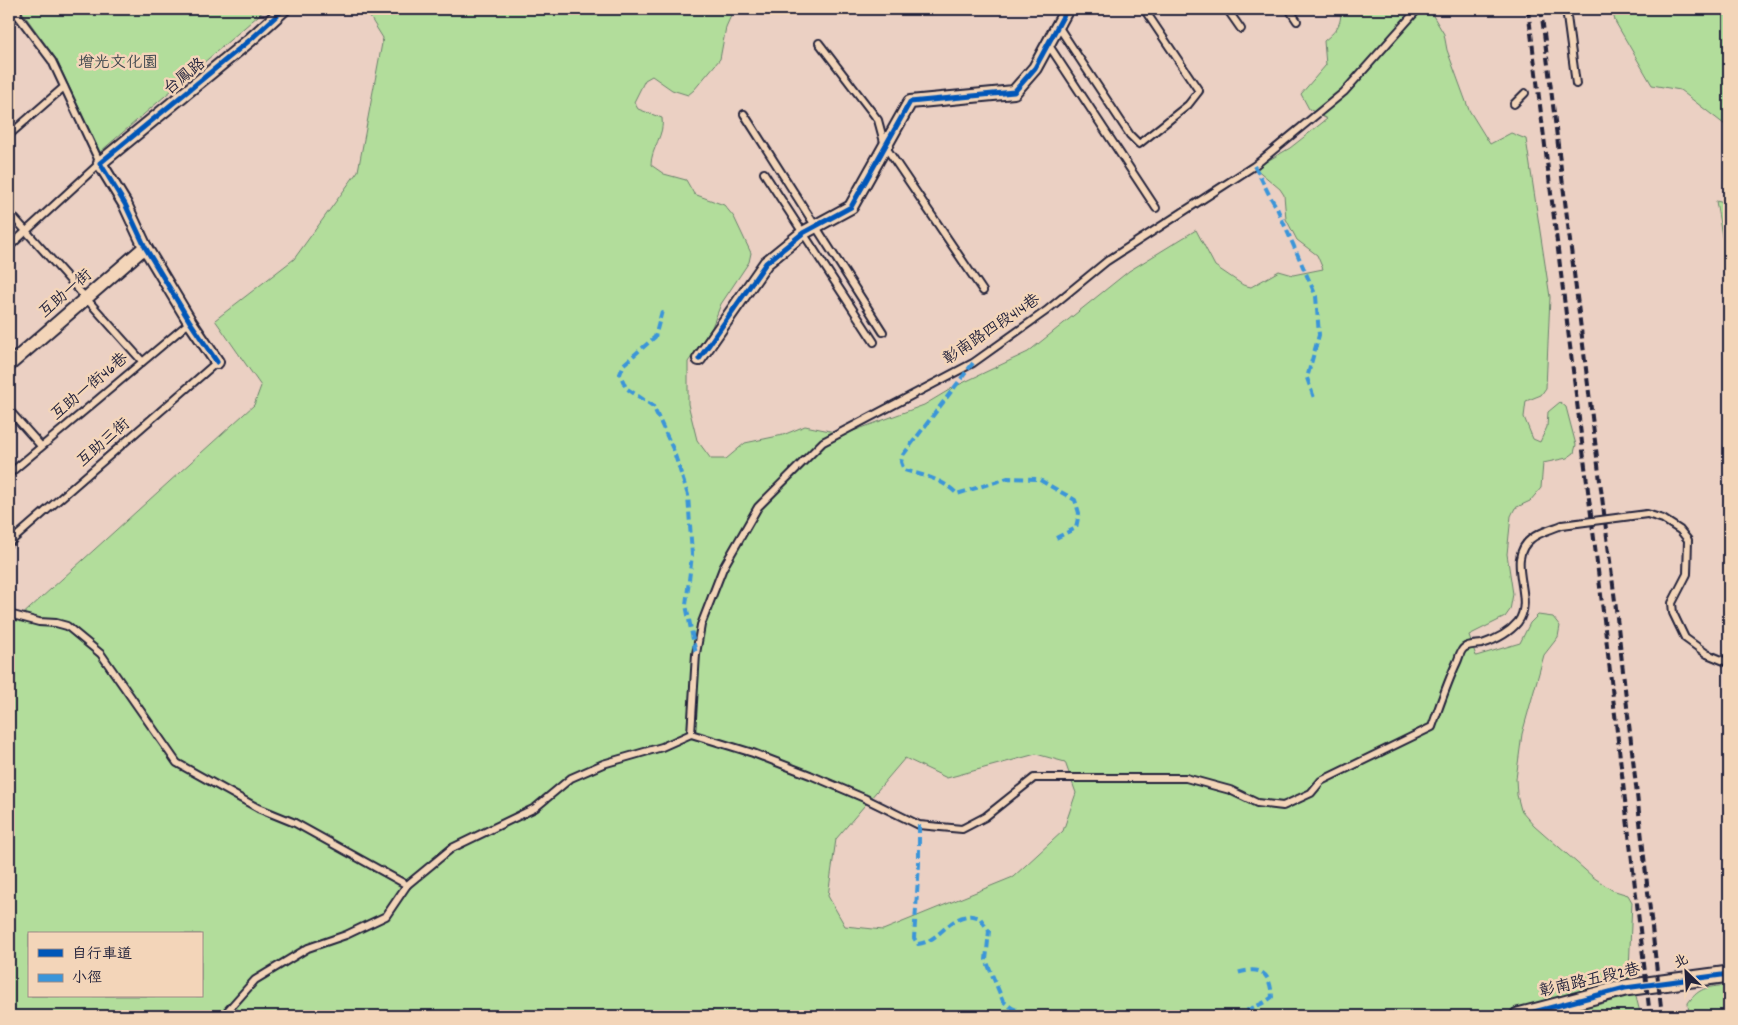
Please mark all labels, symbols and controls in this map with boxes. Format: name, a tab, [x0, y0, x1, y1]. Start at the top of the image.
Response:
park label: 增光文化園	[78, 52, 158, 75]
street label: 台鳳路	[159, 53, 211, 101]
street label: 互助一街	[34, 264, 98, 324]
street label: 彰南路四段414巷	[939, 289, 1045, 371]
street label: 互助一街46巷	[46, 348, 134, 426]
street label: 互助三街	[72, 413, 136, 473]
legend	[28, 932, 202, 998]
text: 自行車道	[72, 944, 132, 966]
north arrow	[1660, 948, 1710, 998]
text: 北	[1671, 950, 1692, 974]
street label: 彰南路五段2巷	[1537, 958, 1643, 1004]
text: 小徑	[72, 968, 102, 990]

